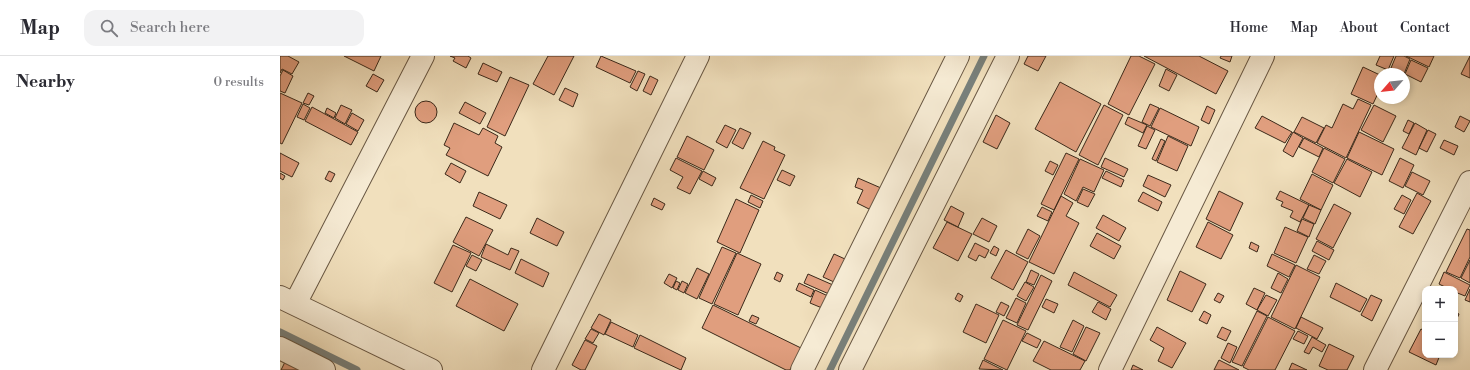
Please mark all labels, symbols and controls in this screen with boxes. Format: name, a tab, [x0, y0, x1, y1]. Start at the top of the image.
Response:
search box	[84, 10, 364, 46]
text: Map	[20, 16, 60, 40]
icon: search	[98, 17, 120, 39]
text: Search here	[130, 18, 210, 37]
text: Home	[1230, 19, 1268, 37]
text: Map	[1290, 19, 1318, 37]
text: About	[1340, 19, 1378, 37]
text: Contact	[1400, 19, 1450, 37]
north arrow	[1374, 68, 1410, 104]
text: Nearby	[16, 71, 75, 93]
text: 0 results	[213, 74, 264, 90]
map controls	[1422, 286, 1458, 358]
button: +	[1422, 286, 1458, 322]
button: −	[1422, 322, 1458, 358]

